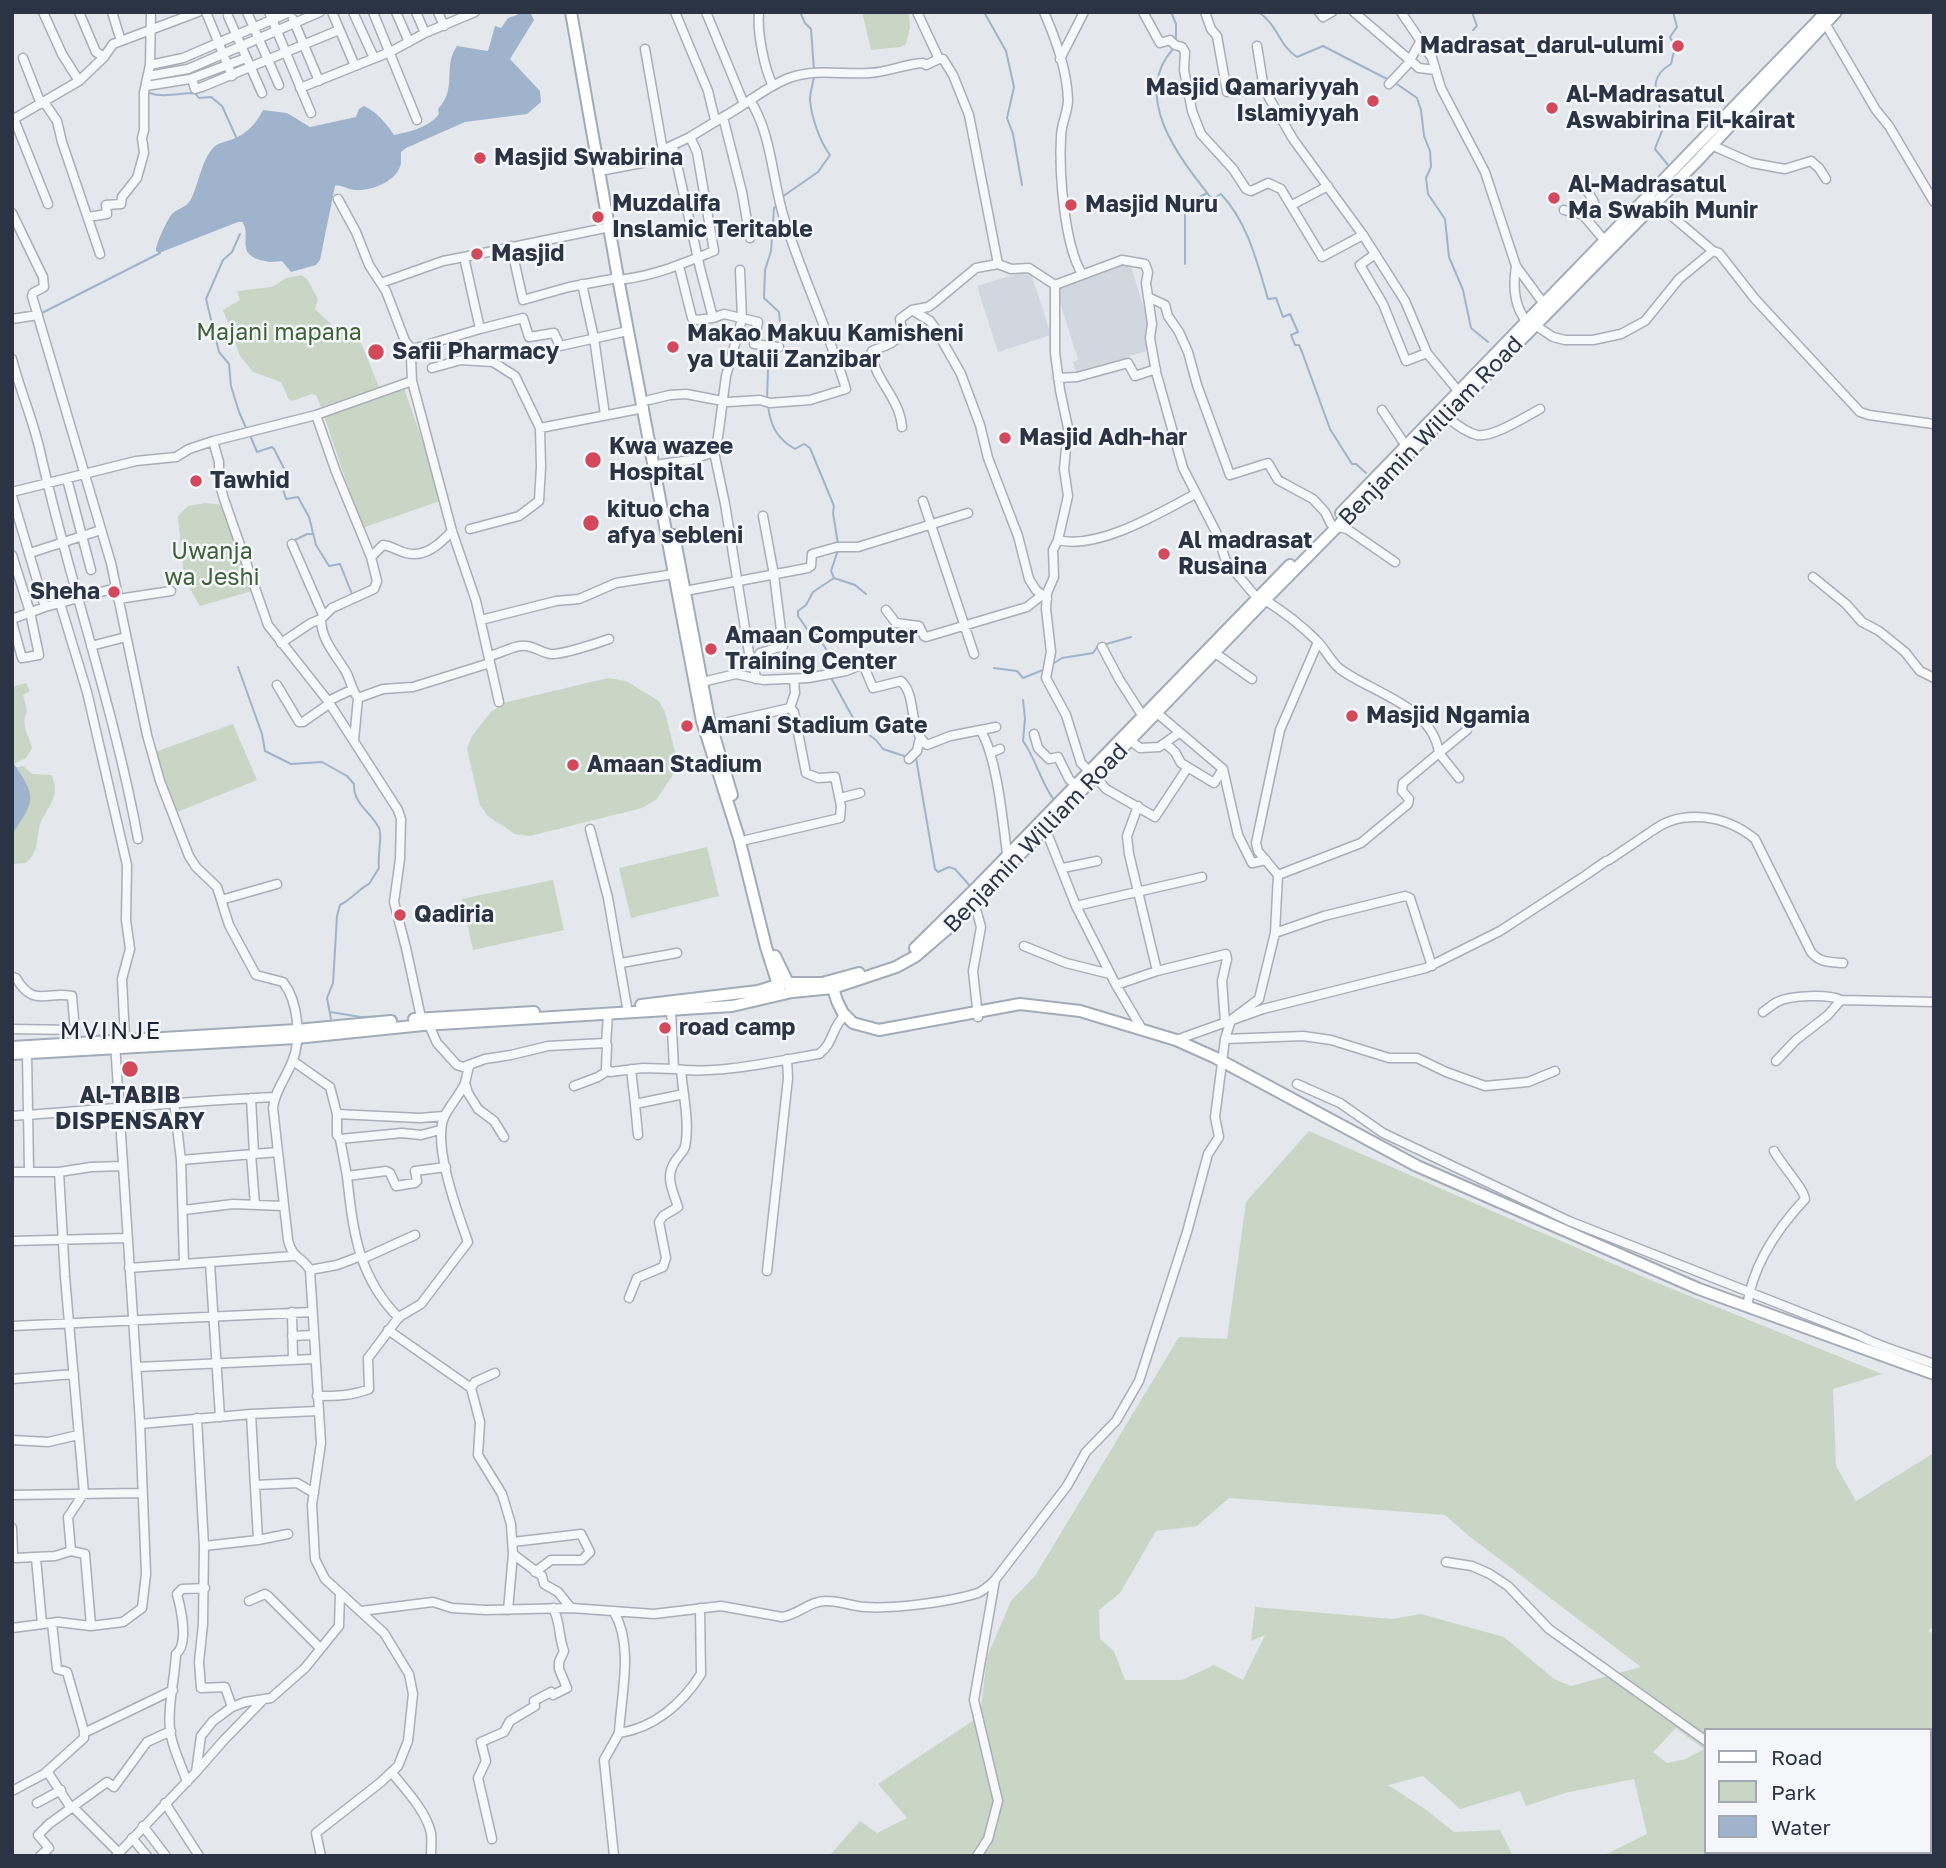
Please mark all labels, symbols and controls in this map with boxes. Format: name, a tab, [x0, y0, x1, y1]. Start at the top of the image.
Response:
place label: Madrasat_darul-ulumi	[1420, 32, 1664, 60]
marker: Madrasat_darul-ulumi	[1670, 38, 1686, 54]
place label: Masjid Qamariyyah Islamiyyah	[1146, 74, 1359, 128]
place label: Al-Madrasatul Aswabirina Fil-kairat	[1566, 81, 1795, 135]
marker: Masjid Qamariyyah Islamiyyah	[1365, 93, 1381, 109]
marker: Al-Madrasatul Aswabirina Fil-kairat	[1544, 100, 1560, 116]
place label: Masjid Swabirina	[494, 144, 683, 172]
marker: Masjid Swabirina	[472, 150, 488, 166]
place label: Al-Madrasatul Ma Swabih Munir	[1568, 171, 1758, 225]
place label: Muzdalifa Inslamic Teritable	[612, 190, 813, 244]
marker: Al-Madrasatul Ma Swabih Munir	[1546, 190, 1562, 206]
place label: Masjid Nuru	[1085, 191, 1218, 219]
marker: Masjid Nuru	[1063, 197, 1079, 213]
marker: Muzdalifa Inslamic Teritable	[590, 209, 606, 225]
place label: Masjid	[491, 240, 564, 268]
marker: Masjid	[469, 246, 485, 262]
park label: Majani mapana	[196, 319, 362, 347]
place label: Makao Makuu Kamisheni ya Utalii Zanzibar	[687, 320, 964, 374]
street label: Benjamin William Road	[1333, 330, 1529, 532]
place label: Safii Pharmacy	[392, 338, 559, 366]
marker: Makao Makuu Kamisheni ya Utalii Zanzibar	[665, 339, 681, 355]
marker: Safii Pharmacy	[366, 342, 386, 362]
place label: Masjid Adh-har	[1019, 424, 1187, 452]
marker: Masjid Adh-har	[997, 430, 1013, 446]
place label: Kwa wazee Hospital	[609, 433, 733, 487]
marker: Kwa wazee Hospital	[583, 450, 603, 470]
place label: Tawhid	[210, 467, 290, 495]
marker: Tawhid	[188, 473, 204, 489]
place label: kituo cha afya sebleni	[607, 496, 743, 550]
marker: kituo cha afya sebleni	[581, 513, 601, 533]
place label: Al madrasat Rusaina	[1178, 527, 1313, 581]
park label: Uwanja wa Jeshi	[164, 538, 260, 592]
marker: Al madrasat Rusaina	[1156, 546, 1172, 562]
place label: Sheha	[30, 578, 100, 606]
marker: Sheha	[106, 584, 122, 600]
place label: Amaan Computer Training Center	[725, 622, 918, 676]
marker: Amaan Computer Training Center	[703, 641, 719, 657]
place label: Masjid Ngamia	[1366, 702, 1530, 730]
marker: Masjid Ngamia	[1344, 708, 1360, 724]
place label: Amani Stadium Gate	[701, 712, 928, 740]
marker: Amani Stadium Gate	[679, 718, 695, 734]
street label: Benjamin William Road	[938, 737, 1134, 939]
place label: Amaan Stadium	[587, 751, 762, 779]
marker: Amaan Stadium	[565, 757, 581, 773]
place label: Qadiria	[414, 901, 494, 929]
marker: Qadiria	[392, 907, 408, 923]
place label: road camp	[679, 1014, 795, 1042]
district label: MVINJE	[61, 1017, 161, 1045]
marker: road camp	[657, 1020, 673, 1036]
marker: Al-TABIB DISPENSARY	[120, 1059, 140, 1079]
place label: Al-TABIB DISPENSARY	[55, 1082, 205, 1136]
legend	[1704, 1728, 1932, 1854]
text: Road	[1771, 1744, 1822, 1770]
text: Park	[1771, 1779, 1816, 1805]
text: Water	[1771, 1814, 1831, 1840]

